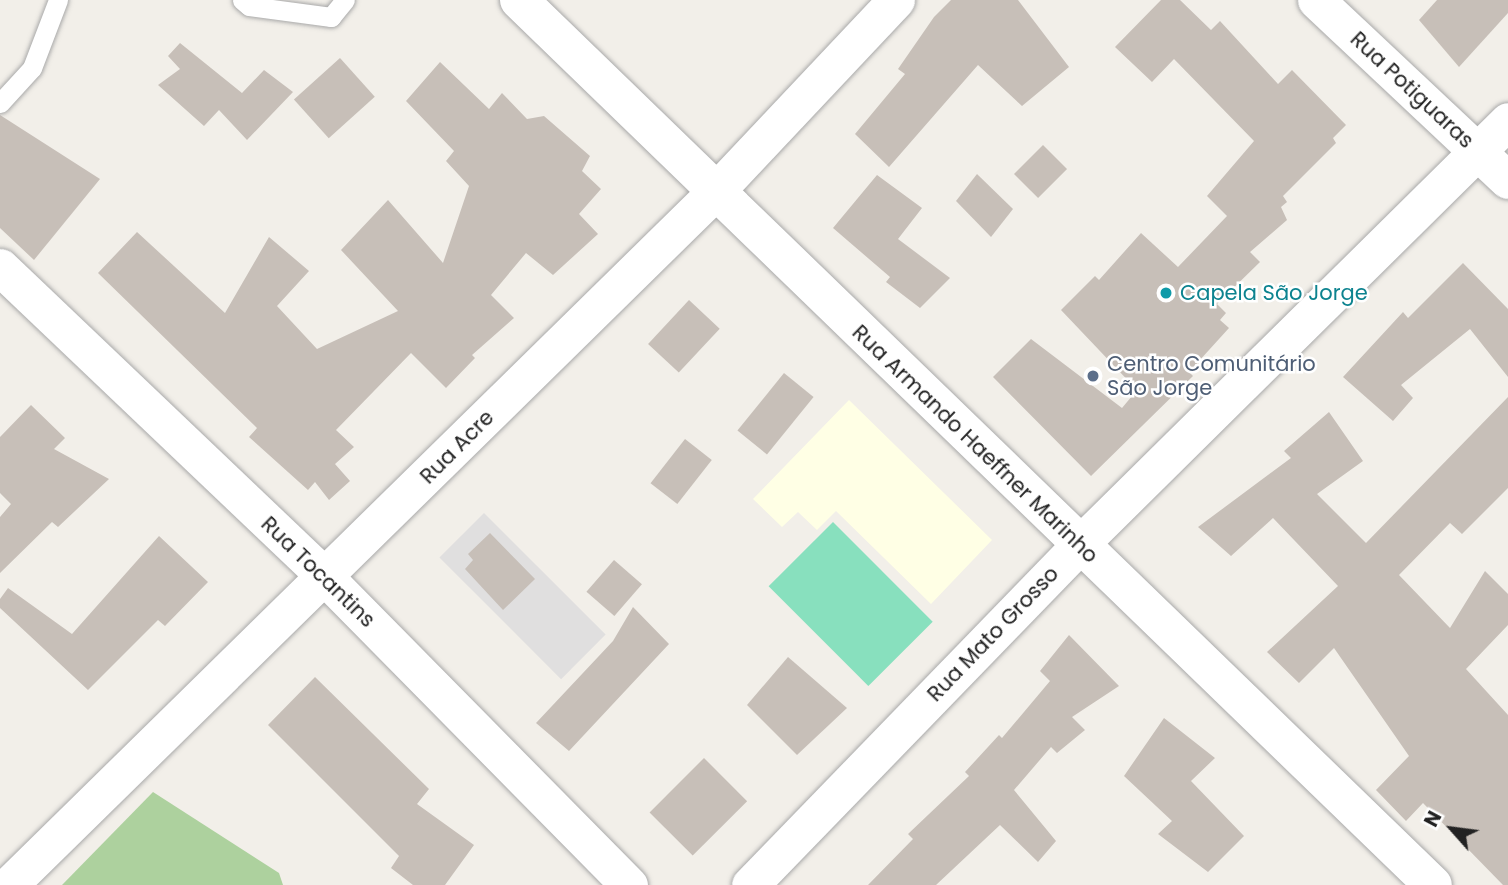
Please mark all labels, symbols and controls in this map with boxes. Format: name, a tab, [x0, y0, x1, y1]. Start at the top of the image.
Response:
street label: Rua Potiguaras	[1345, 26, 1479, 154]
place label: Capela São Jorge	[1180, 280, 1368, 306]
marker: Capela São Jorge	[1158, 285, 1174, 301]
street label: Rua Armando Haeffner Marinho	[847, 320, 1103, 568]
place label: Centro Comunitário São Jorge	[1107, 351, 1316, 401]
marker: Centro Comunitário São Jorge	[1085, 368, 1101, 384]
street label: Rua Acre	[415, 405, 499, 489]
street label: Rua Tocantins	[256, 511, 380, 633]
street label: Rua Mato Grosso	[922, 561, 1064, 707]
north arrow	[1417, 794, 1487, 864]
text: N	[1418, 806, 1448, 832]

